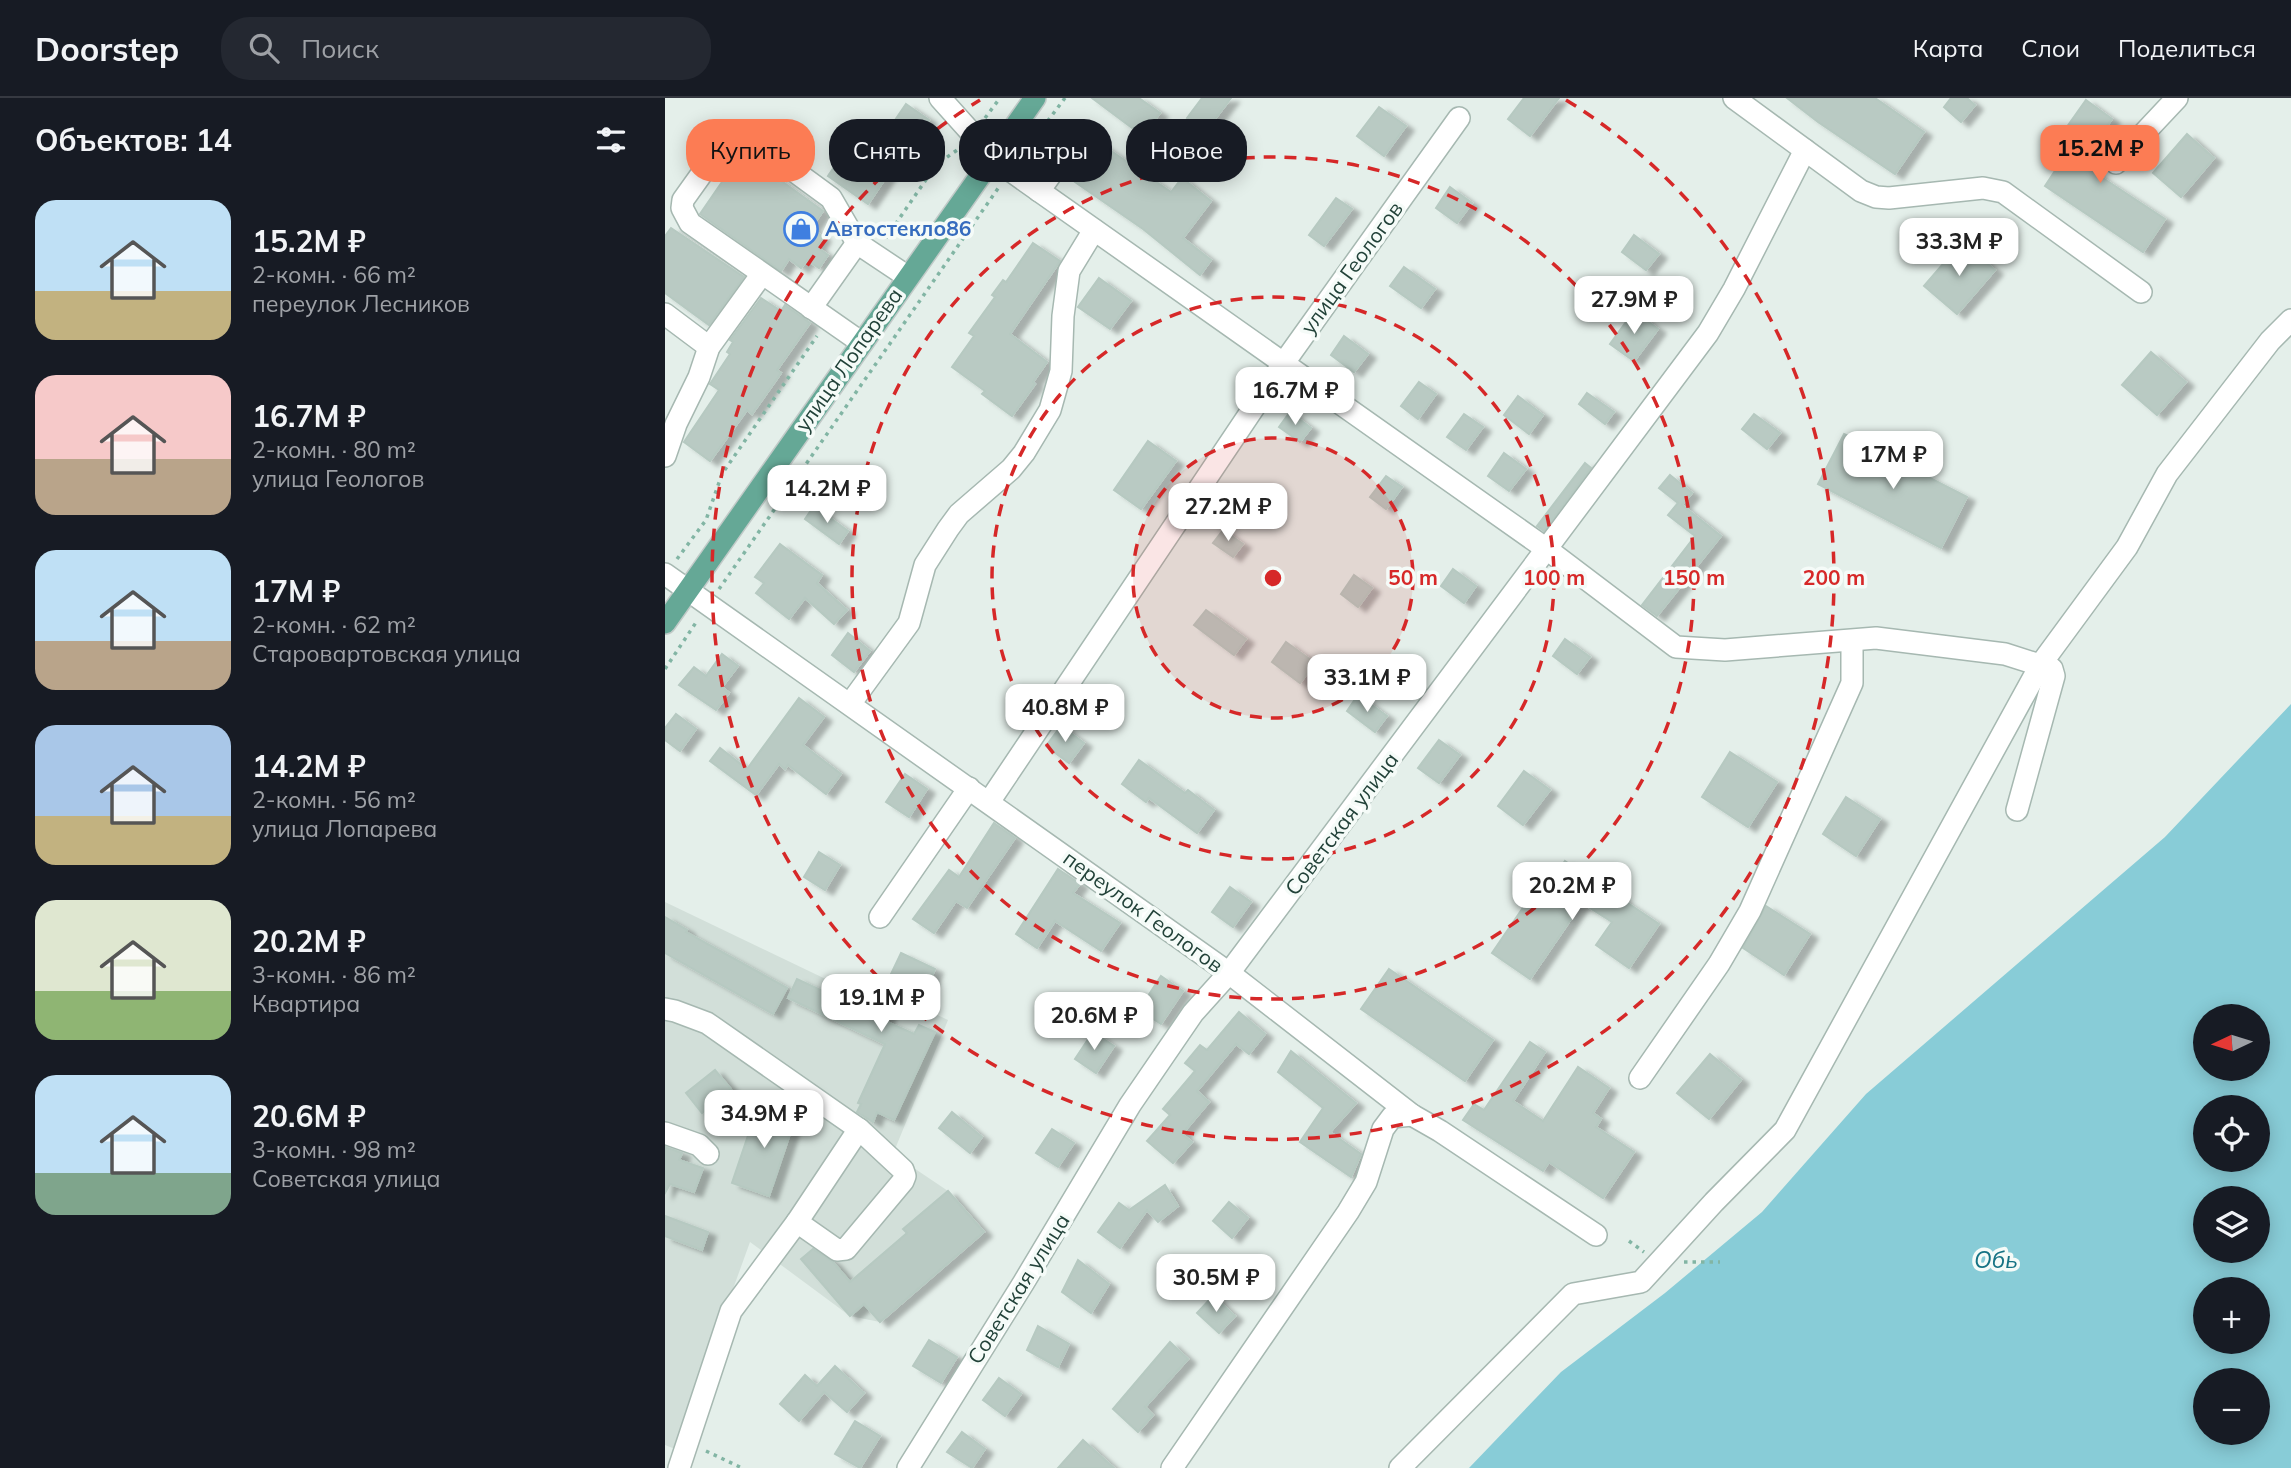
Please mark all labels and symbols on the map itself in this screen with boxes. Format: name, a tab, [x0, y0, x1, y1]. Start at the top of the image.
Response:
pin: 15.2M ₽	[2035, 126, 2165, 185]
street label: улица Геологов	[1294, 196, 1408, 339]
shop icon: Автостекло86	[782, 210, 820, 248]
place label: Автостекло86	[825, 215, 971, 241]
pin: 33.3M ₽	[1894, 218, 2024, 278]
pin: 27.9M ₽	[1569, 276, 1699, 336]
street label: улица Лопарева	[789, 283, 907, 436]
pin: 16.7M ₽	[1230, 368, 1360, 427]
pin: 17M ₽	[1844, 432, 1942, 491]
pin: 14.2M ₽	[762, 466, 892, 525]
pin: 27.2M ₽	[1163, 484, 1293, 543]
text: 50 m	[1388, 564, 1438, 590]
text: 100 m	[1523, 564, 1585, 590]
text: 150 m	[1663, 564, 1725, 590]
text: 200 m	[1803, 564, 1865, 590]
centre of rings	[1261, 566, 1285, 590]
pin: 33.1M ₽	[1302, 654, 1432, 714]
pin: 40.8M ₽	[1000, 684, 1130, 744]
street label: Советская улица	[1279, 747, 1403, 900]
street label: переулок Геологов	[1059, 845, 1229, 978]
pin: 20.2M ₽	[1507, 862, 1637, 922]
pin: 19.1M ₽	[816, 974, 946, 1034]
pin: 20.6M ₽	[1029, 992, 1159, 1052]
north arrow	[2193, 1004, 2270, 1082]
pin: 34.9M ₽	[699, 1090, 829, 1150]
street label: Советская улица	[962, 1209, 1075, 1368]
water label: Обь	[1974, 1245, 2018, 1274]
pin: 30.5M ₽	[1151, 1254, 1281, 1314]

